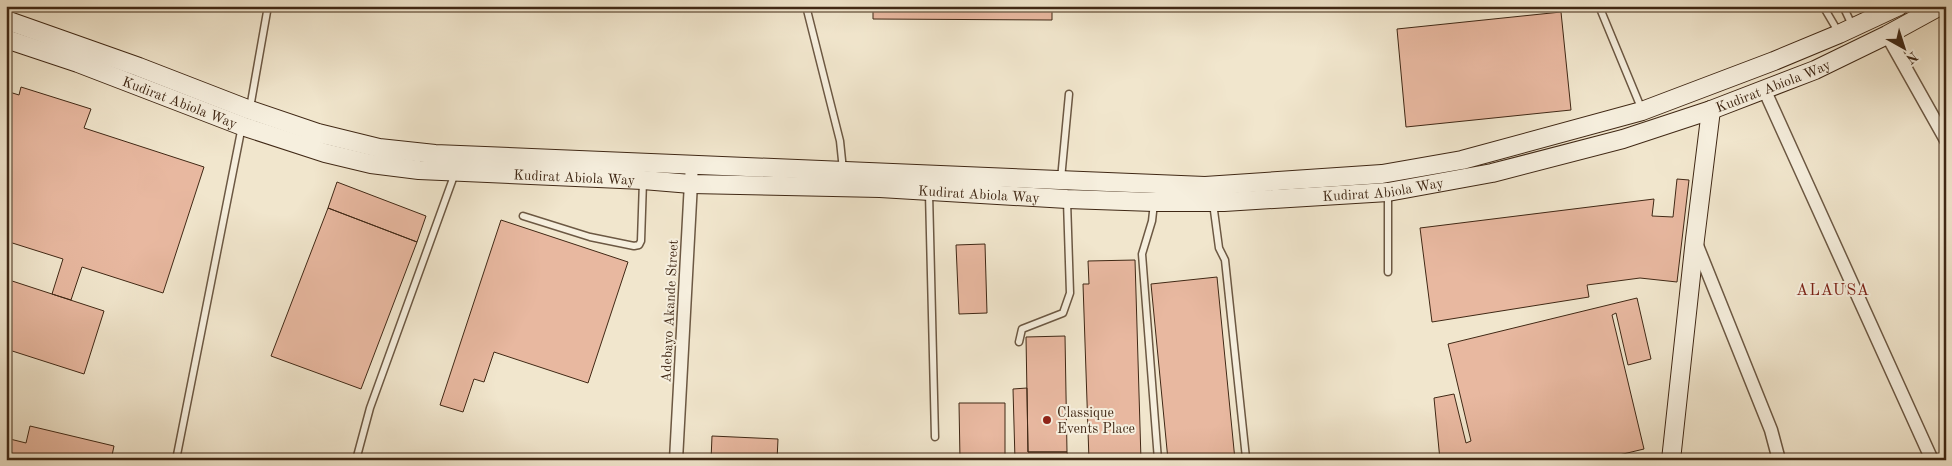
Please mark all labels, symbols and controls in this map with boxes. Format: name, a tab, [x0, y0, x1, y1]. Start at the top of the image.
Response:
north arrow	[1880, 22, 1930, 72]
text: N	[1903, 49, 1920, 66]
street label: Kudirat Abiola Way	[1714, 57, 1834, 115]
street label: Kudirat Abiola Way	[120, 75, 239, 132]
street label: Kudirat Abiola Way	[513, 168, 636, 188]
street label: Kudirat Abiola Way	[1322, 176, 1445, 204]
street label: Kudirat Abiola Way	[918, 184, 1041, 205]
street label: Adebayo Akande Street	[659, 239, 681, 383]
district label: ALAUSA	[1796, 283, 1870, 299]
place label: Classique Events Place	[1057, 406, 1135, 436]
marker: Classique Events Place	[1041, 414, 1053, 426]

